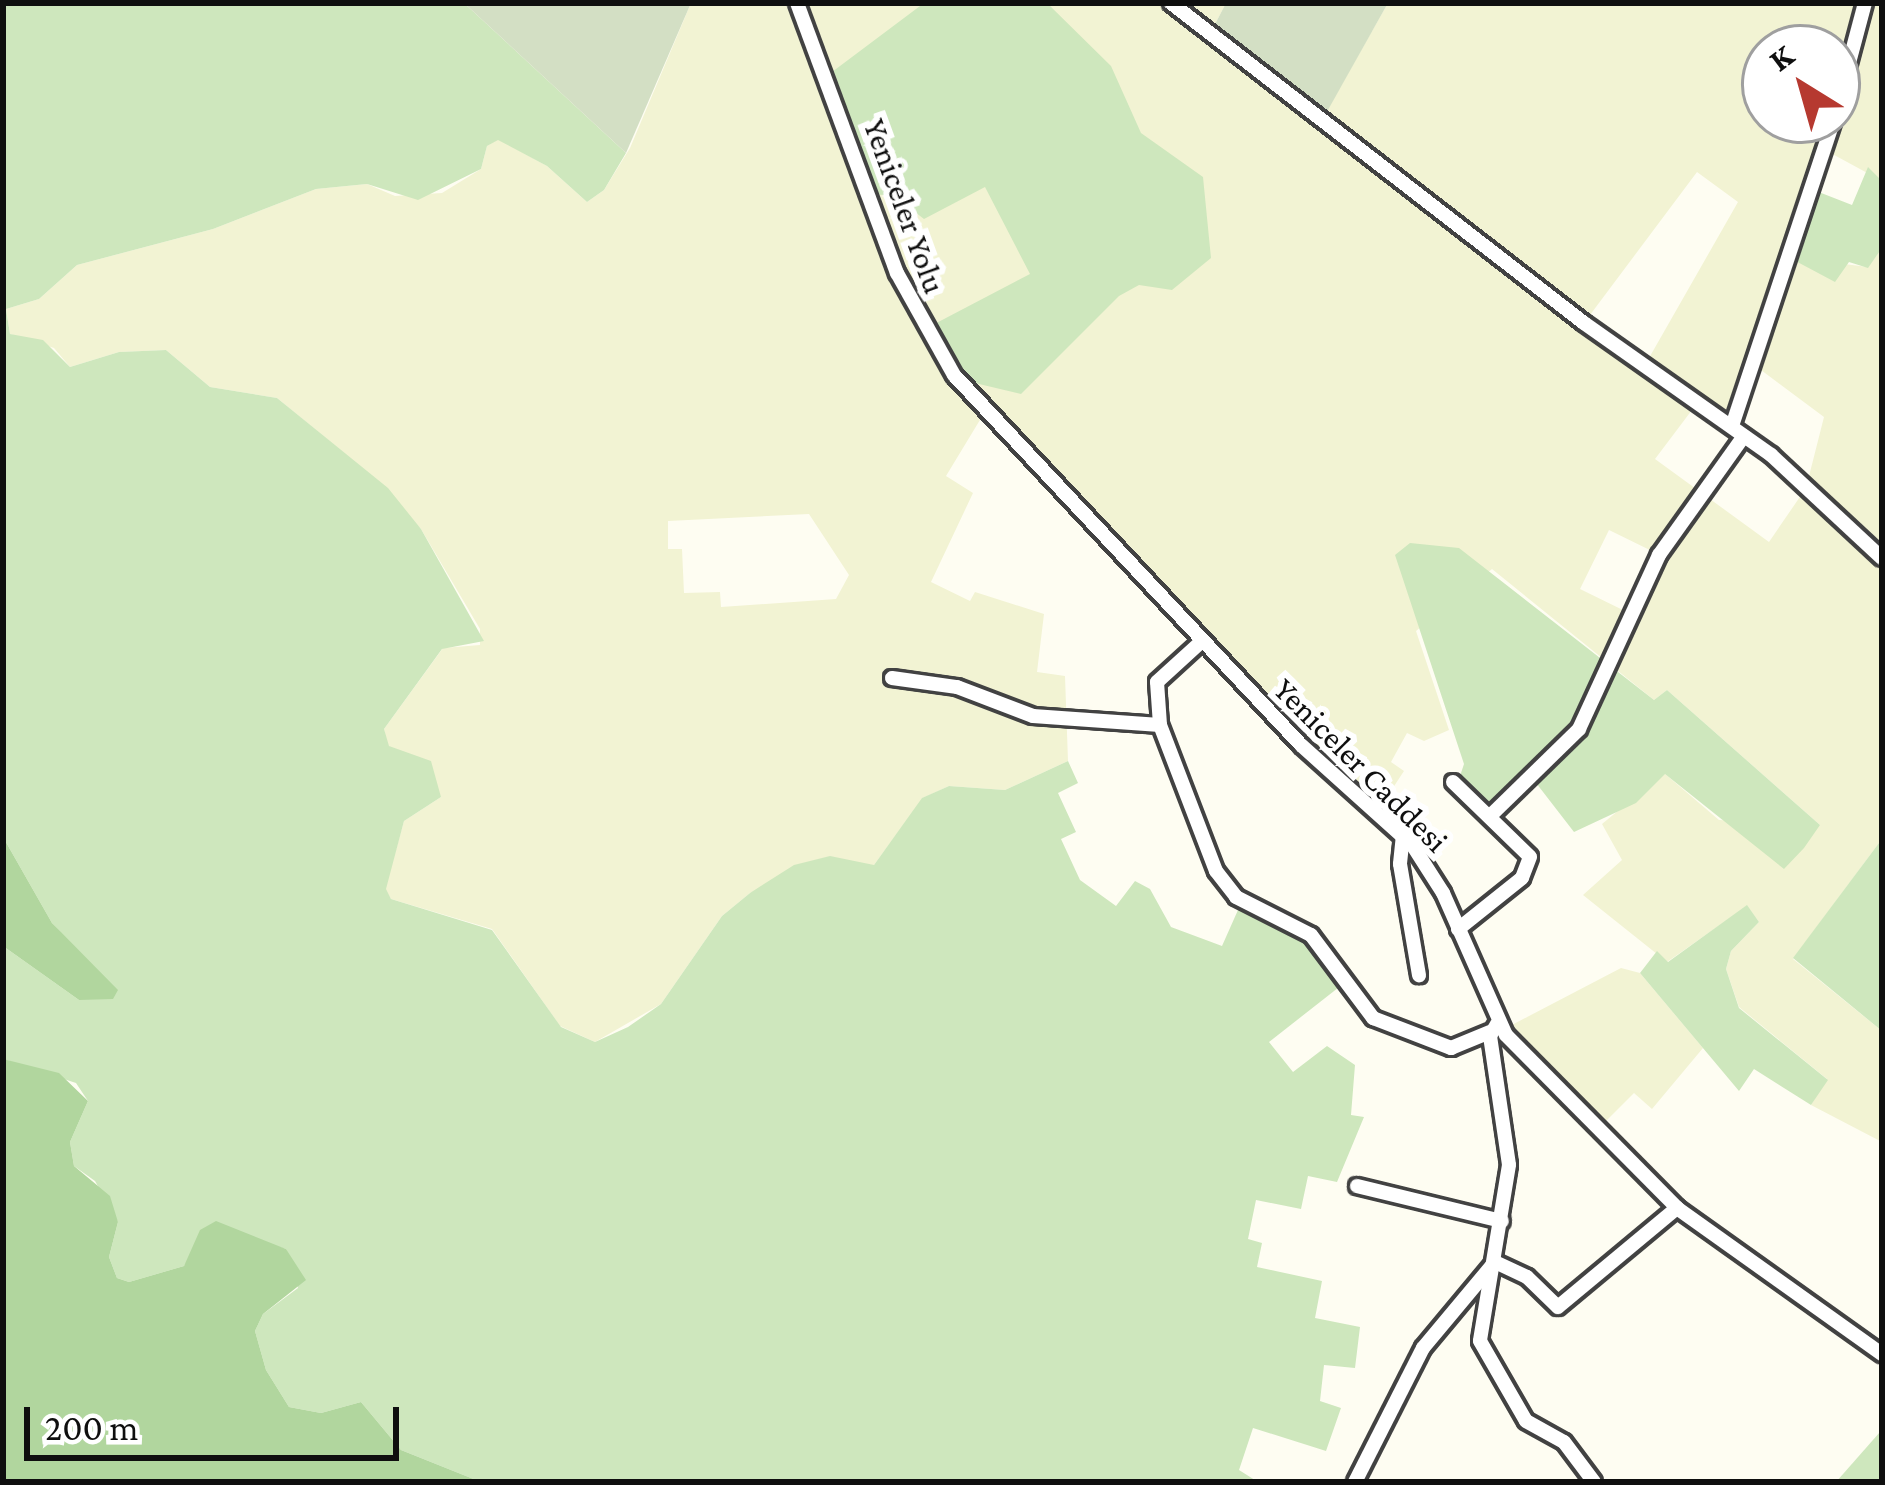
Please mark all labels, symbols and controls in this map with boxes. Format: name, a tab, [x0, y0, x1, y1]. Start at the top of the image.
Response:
north arrow	[1741, 24, 1861, 144]
text: K	[1761, 36, 1800, 78]
street label: Yeniceler Yolu	[855, 113, 955, 299]
street label: Yeniceler Caddesi	[1265, 669, 1457, 861]
scale bar	[30, 1383, 405, 1457]
text: 200 m	[45, 1408, 139, 1448]

